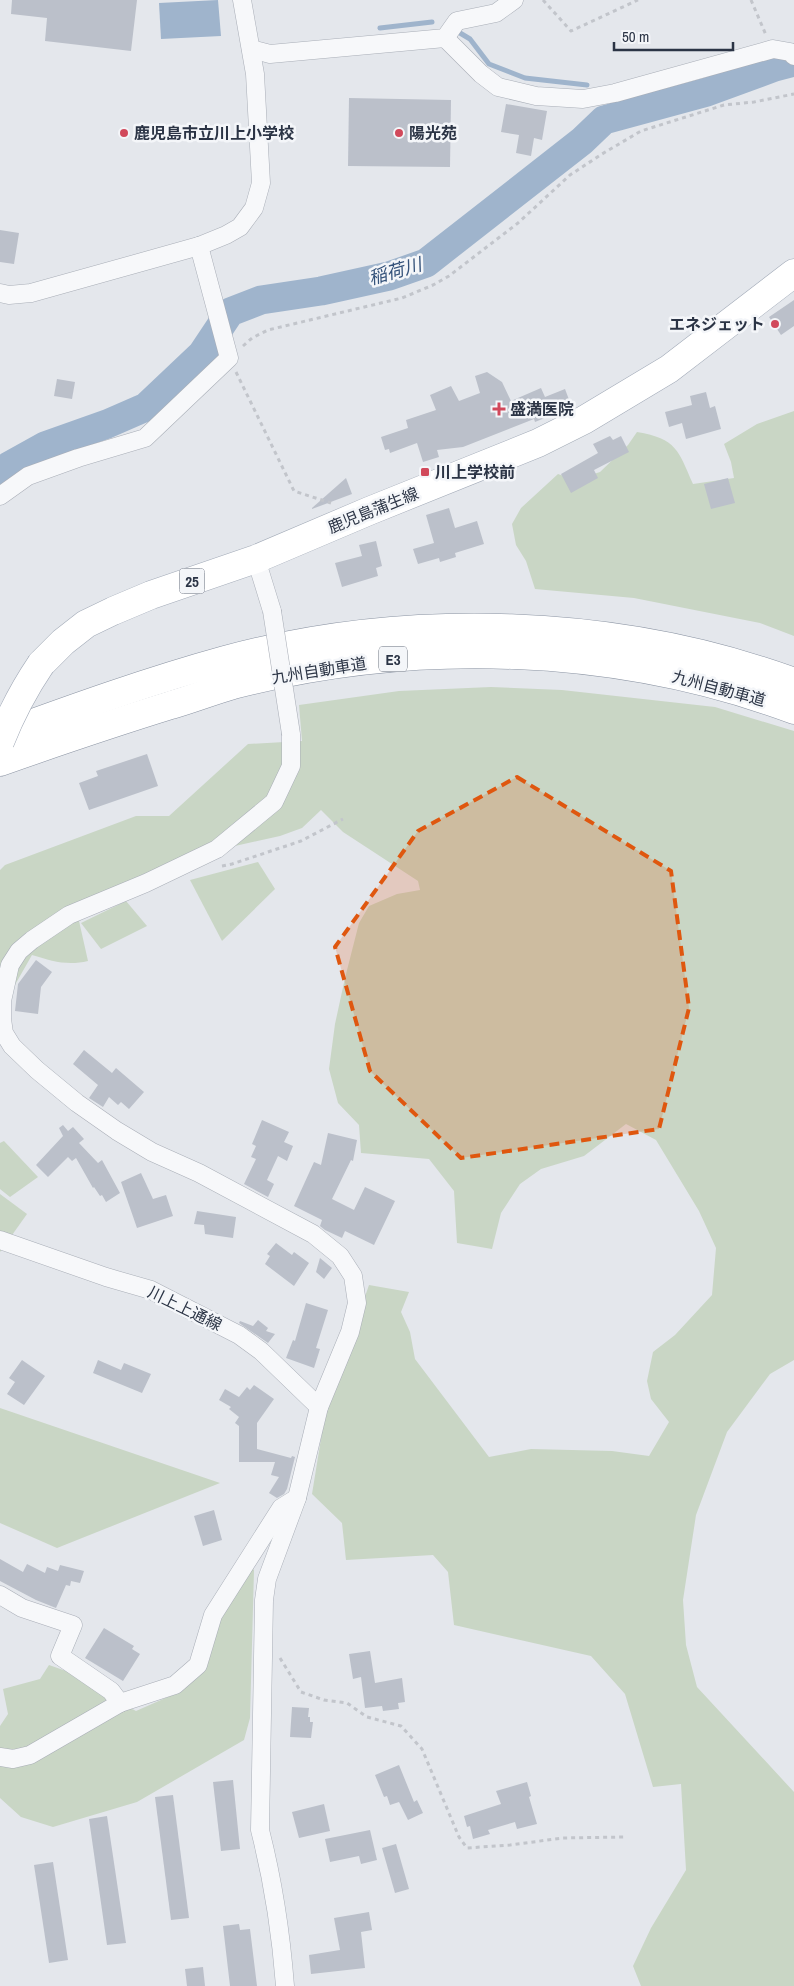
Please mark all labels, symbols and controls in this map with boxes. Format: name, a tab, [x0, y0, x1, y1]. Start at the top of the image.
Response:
scale bar	[614, 20, 733, 52]
text: 50 m	[622, 26, 649, 47]
place label: 鹿児島市立川上小学校	[134, 122, 294, 144]
place label: 陽光苑	[409, 122, 457, 144]
marker: 鹿児島市立川上小学校	[118, 127, 130, 139]
marker: 陽光苑	[393, 127, 405, 139]
water label: 稲荷川	[366, 251, 426, 290]
place label: エネジェット	[669, 313, 765, 335]
marker: エネジェット	[769, 318, 781, 330]
place label: 盛満医院	[510, 398, 574, 420]
marker: 盛満医院	[492, 402, 506, 416]
place label: 川上学校前	[435, 461, 515, 483]
marker: 川上学校前	[419, 466, 431, 478]
street label: 鹿児島蒲生線	[324, 482, 422, 538]
road number: 25	[180, 568, 204, 594]
road number: E3	[379, 646, 407, 672]
street label: 九州自動車道	[270, 652, 368, 688]
street label: 九州自動車道	[670, 665, 768, 711]
street label: 川上上通線	[144, 1281, 226, 1335]

